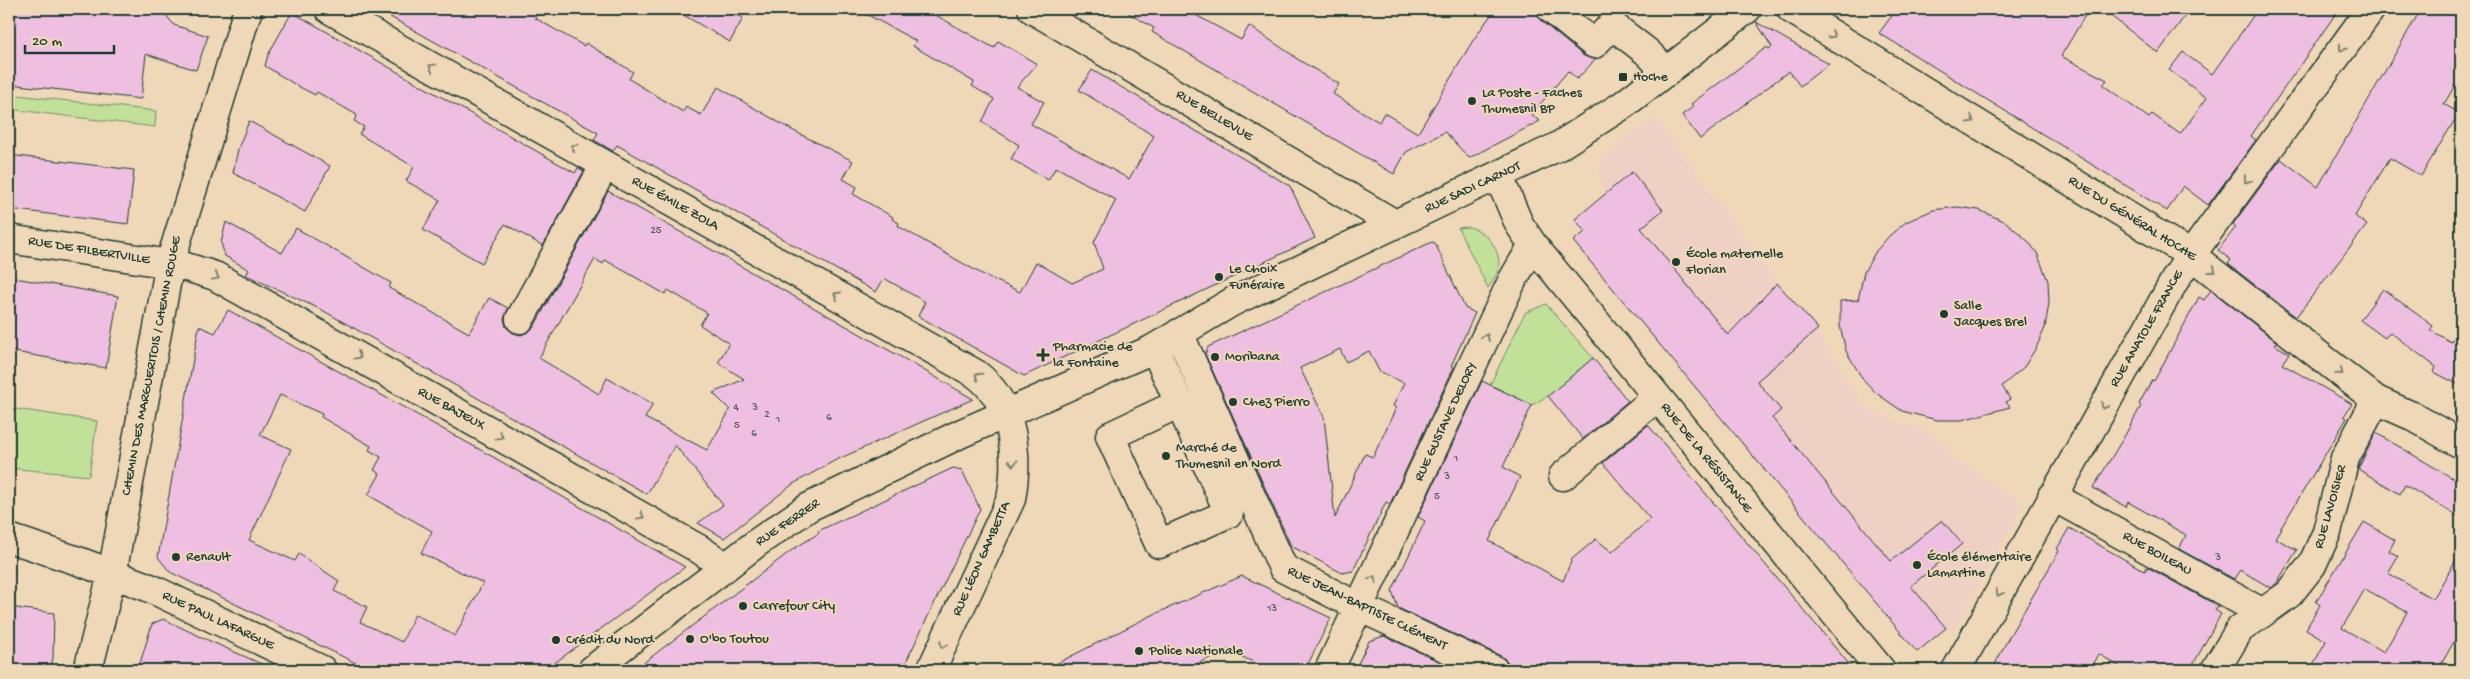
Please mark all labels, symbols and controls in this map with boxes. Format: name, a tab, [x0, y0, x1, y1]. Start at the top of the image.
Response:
scale bar	[25, 22, 114, 54]
one-way arrow	[1827, 28, 1836, 38]
text: 20 m	[32, 33, 62, 51]
one-way arrow	[2339, 42, 2348, 52]
one-way arrow	[429, 63, 438, 73]
place label: Hoche	[1633, 69, 1669, 86]
marker: Hoche	[1617, 71, 1629, 83]
place label: La Poste - Faches Thumesnil BP	[1481, 85, 1583, 118]
street label: RUE BELLEVUE	[1172, 86, 1257, 146]
marker: La Poste - Faches Thumesnil BP	[1466, 95, 1478, 107]
one-way arrow	[1965, 113, 1974, 123]
one-way arrow	[570, 143, 579, 153]
street label: RUE SADI CARNOT	[1422, 158, 1524, 218]
street label: RUE ÉMILE ZOLA	[628, 173, 722, 235]
street label: RUE DU GÉNÉRAL HOCHE	[2065, 173, 2200, 266]
one-way arrow	[2244, 174, 2253, 184]
house number: 25	[650, 225, 662, 237]
street label: RUE DE FILBERTVILLE	[27, 233, 152, 269]
street label: CHEMIN DES MARGUERITOIS / CHEMIN ROUGE	[118, 234, 186, 497]
place label: École maternelle Florian	[1685, 246, 1784, 279]
marker: École maternelle Florian	[1670, 256, 1682, 268]
place label: Le Choix Funéraire	[1228, 261, 1285, 294]
one-way arrow	[2207, 265, 2216, 273]
street label: RUE ANATOLE FRANCE	[2107, 266, 2188, 391]
one-way arrow	[211, 271, 220, 281]
marker: Le Choix Funéraire	[1213, 271, 1225, 283]
one-way arrow	[834, 292, 843, 302]
place label: Salle Jacques Brel	[1954, 298, 2027, 331]
marker: Salle Jacques Brel	[1938, 308, 1950, 320]
one-way arrow	[1480, 333, 1491, 342]
place label: Pharmacie de la Fontaine	[1052, 339, 1133, 372]
marker: Pharmacie de la Fontaine	[1037, 349, 1049, 361]
place label: Moribana	[1225, 349, 1281, 366]
one-way arrow	[353, 350, 362, 360]
marker: Moribana	[1209, 351, 1221, 363]
street label: RUE GUSTAVE DELORY	[1411, 360, 1481, 484]
one-way arrow	[2334, 366, 2343, 374]
one-way arrow	[974, 373, 984, 382]
street label: RUE BAJEUX	[414, 384, 488, 435]
place label: Chez Pierro	[1243, 394, 1310, 411]
marker: Chez Pierro	[1227, 396, 1239, 408]
street label: RUE DE LA RÉSISTANCE	[1656, 399, 1756, 518]
one-way arrow	[2100, 400, 2110, 409]
house number: 4	[733, 402, 739, 414]
house number: 3	[751, 402, 758, 414]
house number: 2	[764, 409, 770, 421]
house number: 6	[826, 412, 832, 424]
house number: 1	[775, 414, 780, 426]
house number: 5	[734, 420, 740, 432]
house number: 6	[751, 428, 757, 440]
one-way arrow	[494, 430, 503, 440]
place label: Marché de Thumesnil en Nord	[1175, 440, 1282, 473]
marker: Marché de Thumesnil en Nord	[1160, 450, 1172, 462]
house number: 1	[1453, 453, 1458, 465]
one-way arrow	[1008, 459, 1018, 467]
street label: RUE LAVOISIER	[2311, 463, 2351, 551]
house number: 3	[1443, 471, 1450, 483]
house number: 5	[1434, 491, 1440, 503]
street label: RUE FERRER	[753, 495, 824, 551]
street label: RUE LÉON GAMBETTA	[949, 498, 1015, 619]
one-way arrow	[636, 510, 645, 520]
street label: RUE BOILEAU	[2119, 528, 2195, 580]
place label: Renault	[186, 549, 232, 566]
place label: École élémentaire Lamartine	[1927, 549, 2032, 582]
marker: Renault	[170, 551, 182, 563]
house number: 3	[2214, 552, 2221, 564]
marker: École élémentaire Lamartine	[1911, 559, 1923, 571]
street label: RUE JEAN-BAPTISTE CLÉMENT	[1284, 563, 1450, 655]
one-way arrow	[1366, 575, 1377, 584]
street label: RUE PAUL LAFARGUE	[159, 588, 278, 655]
one-way arrow	[1995, 588, 2005, 597]
place label: Carrefour City	[753, 598, 835, 615]
marker: Carrefour City	[737, 600, 749, 612]
house number: 13	[1266, 603, 1277, 615]
place label: O'bo Toutou	[700, 631, 769, 648]
place label: Crédit du Nord	[566, 632, 655, 649]
marker: O'bo Toutou	[684, 633, 696, 645]
marker: Crédit du Nord	[550, 634, 562, 646]
one-way arrow	[939, 640, 949, 649]
place label: Police Nationale	[1148, 643, 1244, 660]
marker: Police Nationale	[1133, 645, 1145, 657]

